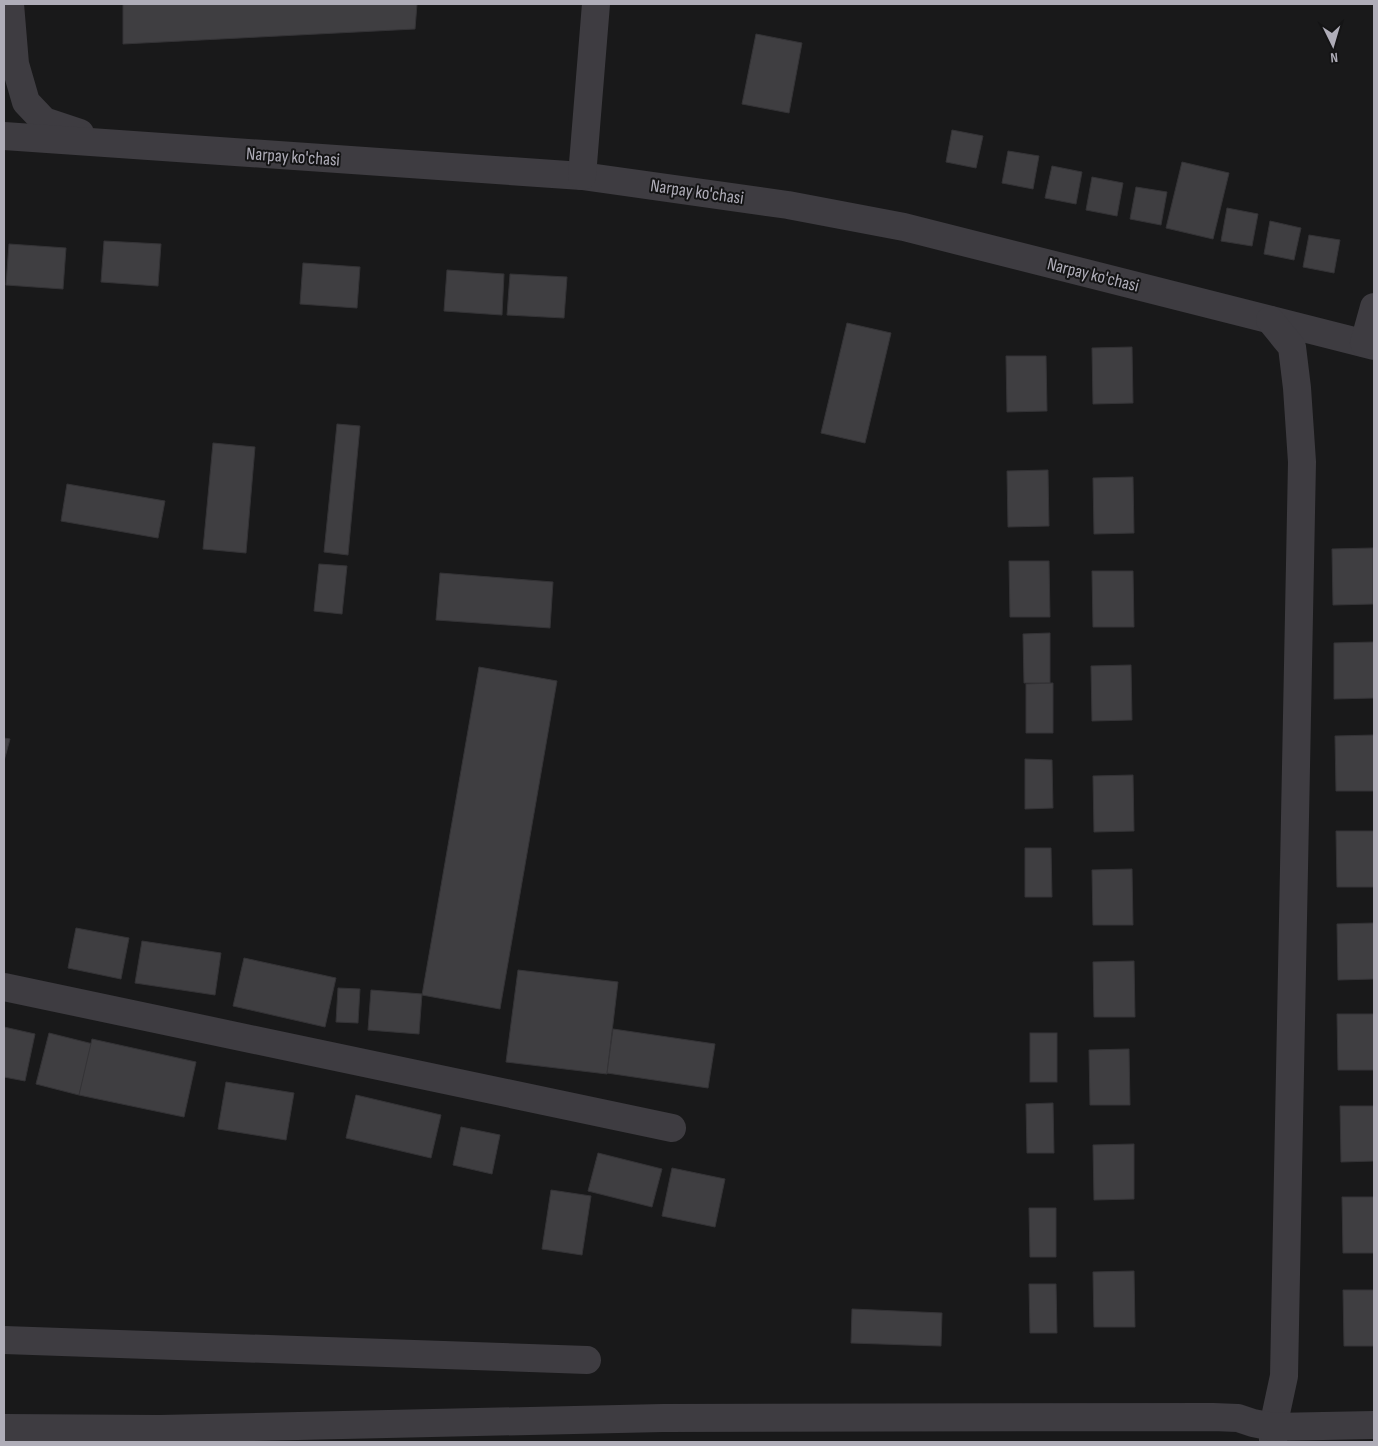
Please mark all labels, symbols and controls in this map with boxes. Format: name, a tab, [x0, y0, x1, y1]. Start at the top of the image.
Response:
north arrow	[1308, 20, 1358, 70]
text: N	[1330, 49, 1339, 66]
street label: Narpay ko'chasi	[245, 143, 341, 171]
street label: Narpay ko'chasi	[649, 175, 745, 209]
street label: Narpay ko'chasi	[1045, 253, 1141, 297]

